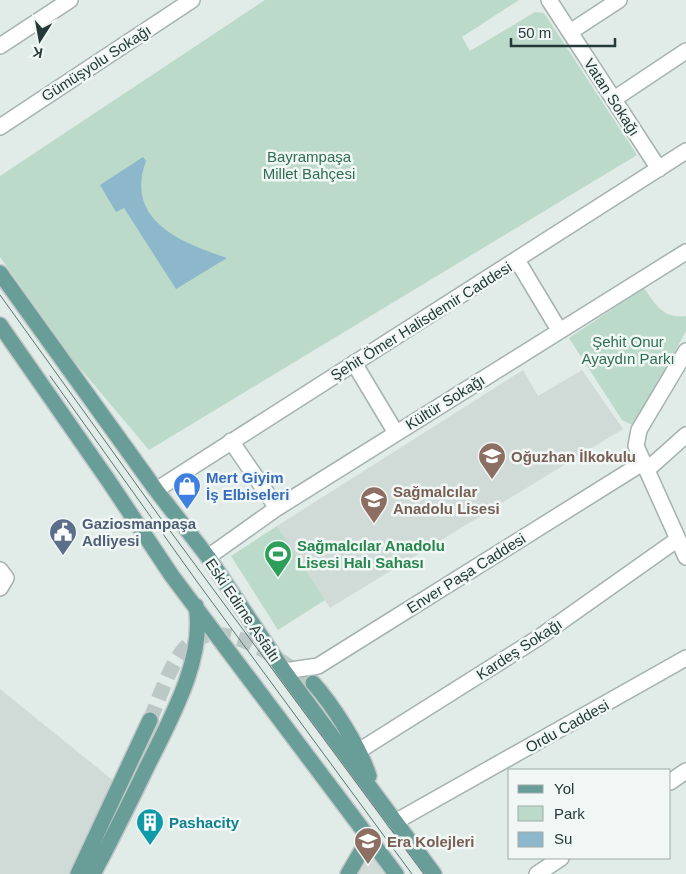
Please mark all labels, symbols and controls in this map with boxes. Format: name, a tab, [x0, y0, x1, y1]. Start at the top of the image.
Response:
north arrow	[15, 15, 65, 65]
scale bar	[511, 15, 615, 47]
street label: Gümüşyolu Sokağı	[38, 21, 154, 105]
text: 50 m	[518, 24, 551, 41]
text: K	[31, 44, 44, 62]
street label: Vatan Sokağı	[581, 55, 643, 139]
park label: Bayrampaşa Millet Bahçesi	[263, 148, 355, 182]
street label: Şehit Ömer Halisdemir Caddesi	[327, 258, 515, 384]
park label: Şehit Onur Ayaydın Parkı	[581, 333, 675, 367]
street label: Kültür Sokağı	[402, 371, 488, 433]
school or university icon: Oğuzhan İlkokulu	[477, 441, 507, 480]
place label: Oğuzhan İlkokulu	[511, 448, 636, 465]
place label: Mert Giyim İş Elbiseleri	[206, 469, 289, 503]
shop icon: Mert Giyim İş Elbiseleri	[172, 471, 202, 510]
place label: Sağmalcılar Anadolu Lisesi	[393, 483, 500, 517]
school or university icon: Sağmalcılar Anadolu Lisesi	[359, 485, 389, 524]
place label: Gaziosmanpaşa Adliyesi	[82, 515, 197, 549]
public building icon: Gaziosmanpaşa Adliyesi	[48, 517, 78, 556]
street label: Enver Paşa Caddesi	[404, 530, 528, 616]
place label: Sağmalcılar Anadolu Lisesi Halı Sahası	[297, 537, 445, 571]
sports icon: Sağmalcılar Anadolu Lisesi Halı Sahası	[263, 539, 293, 578]
street label: Eski Edirne Asfaltı	[202, 555, 284, 665]
street label: Kardeş Sokağı	[473, 615, 565, 683]
street label: Ordu Caddesi	[522, 696, 612, 756]
legend	[508, 769, 671, 859]
text: Yol	[554, 780, 574, 797]
text: Park	[554, 805, 585, 822]
building icon: Pashacity	[135, 807, 165, 846]
place label: Pashacity	[169, 814, 240, 831]
school or university icon: Era Kolejleri	[353, 826, 383, 865]
text: Su	[554, 830, 572, 847]
place label: Era Kolejleri	[387, 833, 475, 850]

